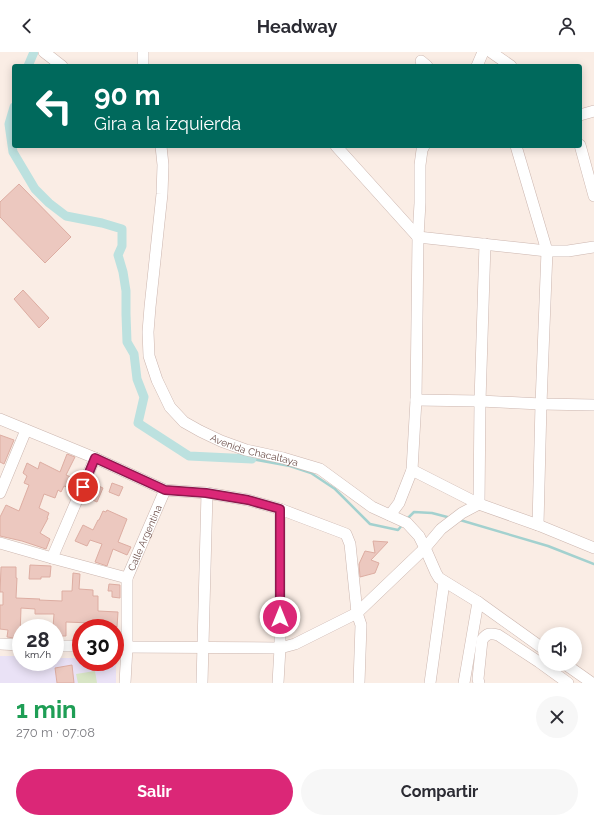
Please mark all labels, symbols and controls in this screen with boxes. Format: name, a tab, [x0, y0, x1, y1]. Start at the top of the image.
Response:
icon: back	[16, 15, 38, 37]
icon: person	[556, 15, 578, 37]
text: Headway	[257, 16, 337, 37]
text: 90 m	[94, 79, 160, 112]
icon: left	[28, 80, 80, 132]
text: Gira a la izquierda	[94, 113, 241, 134]
street label: Avenida Chacaltaya	[209, 432, 300, 468]
pin	[66, 470, 100, 504]
icon: arrive	[72, 476, 94, 498]
street label: Calle Argentina	[126, 503, 164, 573]
position arrow	[259, 596, 301, 638]
speed limit sign: 30	[72, 619, 124, 671]
map controls	[538, 627, 582, 671]
button: sound	[538, 627, 582, 671]
text: 28	[26, 628, 50, 652]
text: km/h	[25, 649, 51, 660]
text: 1 min	[16, 695, 77, 724]
button: close	[536, 696, 578, 738]
text: 270 m · 07:08	[16, 725, 95, 740]
button: Salir	[16, 769, 293, 815]
button: Compartir	[301, 769, 578, 815]

